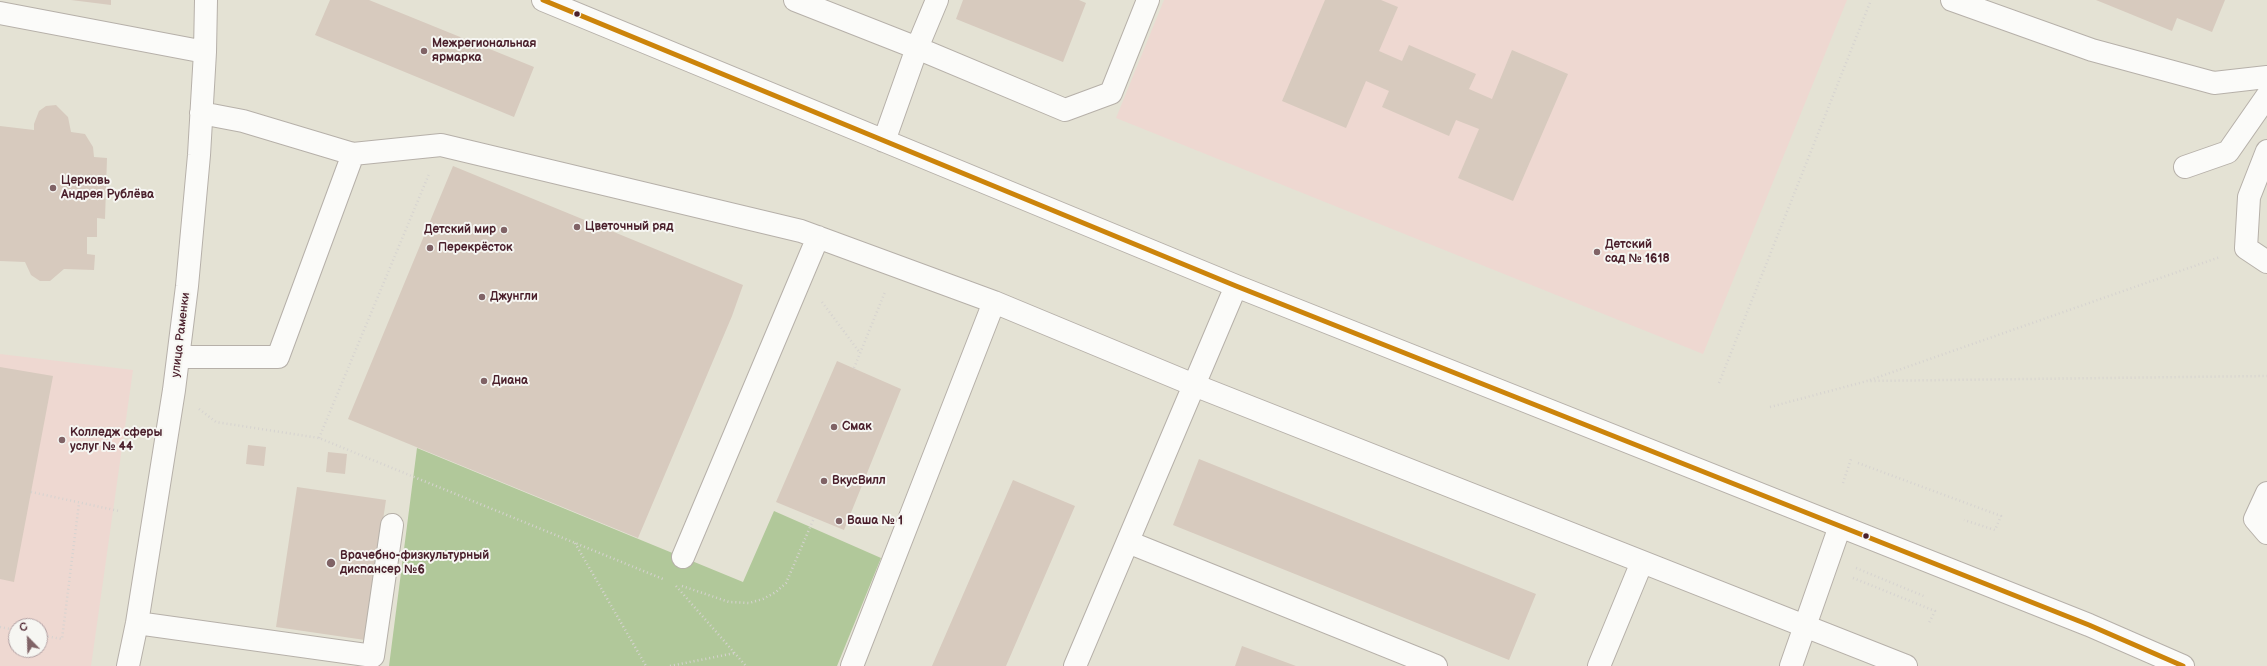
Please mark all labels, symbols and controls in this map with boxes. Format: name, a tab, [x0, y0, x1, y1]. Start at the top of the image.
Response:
unlabelled marker	[572, 9, 582, 19]
place label: Межрегиональная ярмарка	[432, 37, 537, 65]
marker: Межрегиональная ярмарка	[419, 46, 429, 56]
place label: Церковь Андрея Рублёва	[61, 174, 154, 202]
marker: Церковь Андрея Рублёва	[48, 183, 58, 193]
place label: Цветочный ряд	[585, 220, 673, 234]
marker: Цветочный ряд	[572, 222, 582, 232]
place label: Детский мир	[424, 223, 496, 237]
marker: Детский мир	[499, 225, 509, 235]
place label: Детский сад № 1618	[1605, 238, 1670, 266]
place label: Перекрёсток	[438, 241, 512, 255]
marker: Перекрёсток	[425, 243, 435, 253]
marker: Детский сад № 1618	[1592, 247, 1602, 257]
place label: Джунгли	[490, 290, 538, 304]
street label: улица Раменки	[169, 292, 193, 378]
marker: Джунгли	[477, 292, 487, 302]
place label: Диана	[492, 374, 528, 388]
marker: Диана	[479, 376, 489, 386]
place label: Смак	[842, 420, 872, 434]
marker: Смак	[829, 422, 839, 432]
place label: Колледж сферы услуг № 44	[70, 426, 162, 454]
marker: Колледж сферы услуг № 44	[57, 435, 67, 445]
place label: ВкусВилл	[832, 474, 886, 488]
marker: ВкусВилл	[819, 476, 829, 486]
place label: Ваша № 1	[847, 514, 903, 528]
marker: Ваша № 1	[834, 516, 844, 526]
unlabelled marker	[1861, 531, 1871, 541]
place label: Врачебно-физкультурный диспансер №6	[340, 549, 489, 577]
marker: Врачебно-физкультурный диспансер №6	[325, 557, 337, 569]
north arrow	[8, 618, 48, 658]
text: С	[17, 620, 30, 635]

